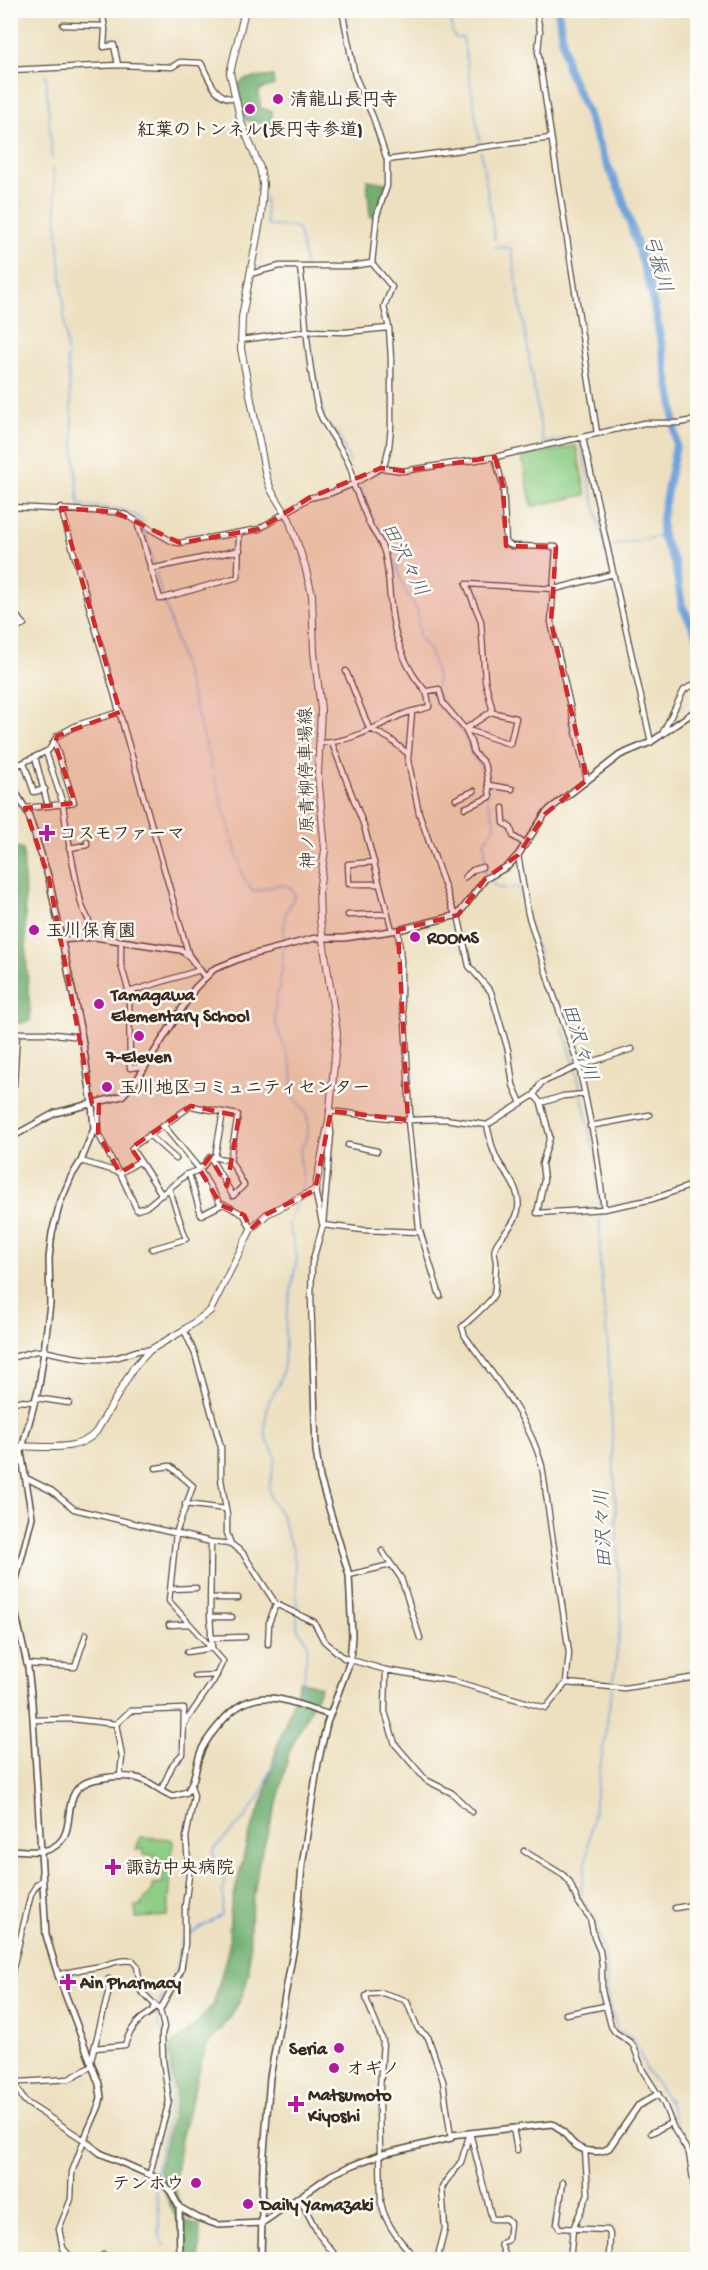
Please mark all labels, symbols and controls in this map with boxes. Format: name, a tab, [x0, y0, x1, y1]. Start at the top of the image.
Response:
place label: 清龍山長円寺	[290, 90, 398, 112]
marker: 清龍山長円寺	[271, 92, 285, 106]
marker: 紅葉のトンネル(長円寺参道)	[243, 102, 257, 116]
place label: 紅葉のトンネル(長円寺参道)	[137, 120, 363, 142]
water label: 弓振川	[636, 232, 676, 296]
water label: 田沢々川	[374, 519, 432, 601]
street label: 神ノ原青柳停車場線	[296, 707, 320, 869]
place label: コスモファーマ	[59, 825, 185, 846]
marker: コスモファーマ	[40, 826, 54, 840]
place label: 玉川保育園	[46, 921, 136, 943]
marker: 玉川保育園	[27, 923, 41, 937]
place label: ROOMS	[426, 929, 480, 950]
marker: ROOMS	[408, 930, 422, 944]
place label: Tamagawa Elementary School	[109, 986, 250, 1028]
marker: Tamagawa Elementary School	[92, 997, 106, 1011]
water label: 田沢々川	[555, 1001, 601, 1085]
marker: 7-Eleven	[132, 1029, 146, 1043]
place label: 7-Eleven	[105, 1048, 172, 1069]
place label: 玉川地区コミュニティセンター	[119, 1078, 370, 1100]
marker: 玉川地区コミュニティセンター	[100, 1080, 114, 1094]
water label: 田沢々川	[591, 1488, 619, 1569]
marker: 諏訪中央病院	[104, 1858, 122, 1876]
place label: 諏訪中央病院	[126, 1858, 234, 1880]
place label: Ain Pharmacy	[79, 1974, 181, 1995]
marker: Ain Pharmacy	[61, 1975, 75, 1989]
place label: Seria	[289, 2040, 328, 2061]
marker: Seria	[332, 2041, 346, 2055]
place label: オギノ	[346, 2060, 400, 2081]
marker: オギノ	[327, 2061, 341, 2075]
place label: Matsumoto Kiyoshi	[307, 2086, 392, 2128]
marker: Matsumoto Kiyoshi	[289, 2097, 303, 2111]
place label: テンホウ	[112, 2175, 184, 2196]
marker: テンホウ	[189, 2176, 203, 2190]
place label: Daily Yamazaki	[258, 2196, 374, 2217]
marker: Daily Yamazaki	[241, 2197, 255, 2211]

